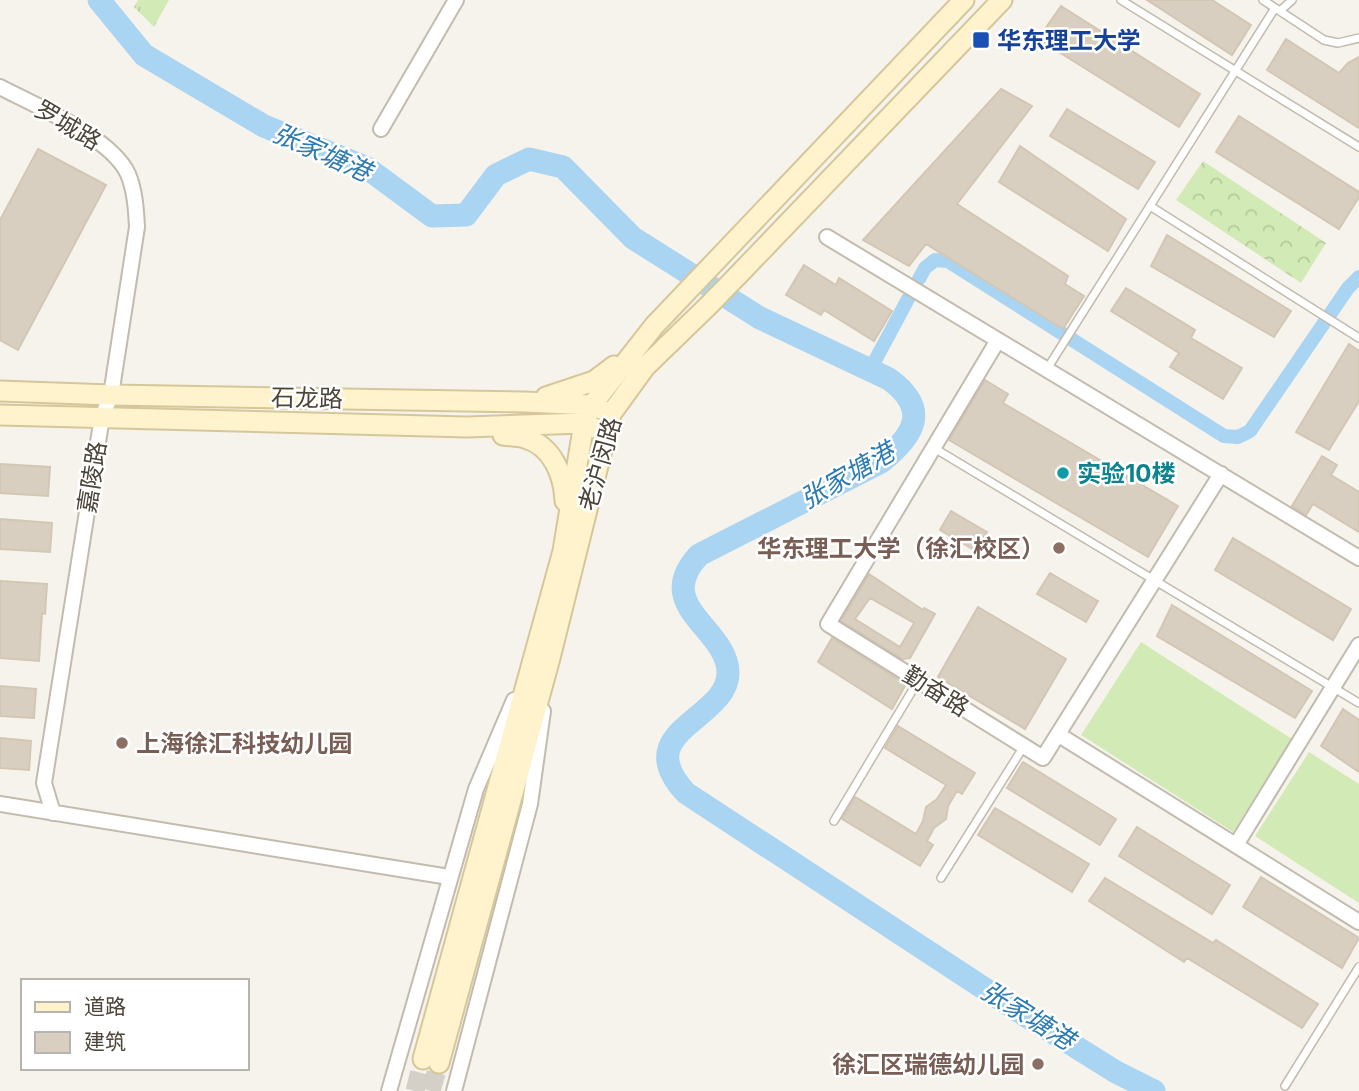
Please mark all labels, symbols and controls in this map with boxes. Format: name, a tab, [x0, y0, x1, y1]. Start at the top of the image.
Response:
place label: 华东理工大学	[997, 26, 1141, 55]
marker: 华东理工大学	[971, 30, 991, 50]
street label: 罗城路	[30, 94, 106, 156]
water label: 张家塘港	[268, 117, 379, 189]
street label: 石龙路	[271, 383, 343, 413]
street label: 老沪闵路	[573, 414, 627, 514]
water label: 张家塘港	[794, 434, 903, 514]
street label: 嘉陵路	[72, 439, 112, 515]
place label: 实验10楼	[1077, 459, 1176, 488]
marker: 实验10楼	[1055, 465, 1071, 481]
place label: 华东理工大学（徐汇校区）	[757, 534, 1045, 563]
marker: 华东理工大学（徐汇校区）	[1051, 540, 1067, 556]
street label: 勤奋路	[898, 660, 974, 722]
place label: 上海徐汇科技幼儿园	[136, 729, 352, 758]
marker: 上海徐汇科技幼儿园	[114, 735, 130, 751]
water label: 张家塘港	[976, 974, 1084, 1058]
legend	[21, 979, 248, 1070]
text: 道路	[84, 994, 126, 1019]
text: 建筑	[84, 1029, 126, 1054]
place label: 徐汇区瑞德幼儿园	[832, 1050, 1024, 1079]
marker: 徐汇区瑞德幼儿园	[1030, 1056, 1046, 1072]

